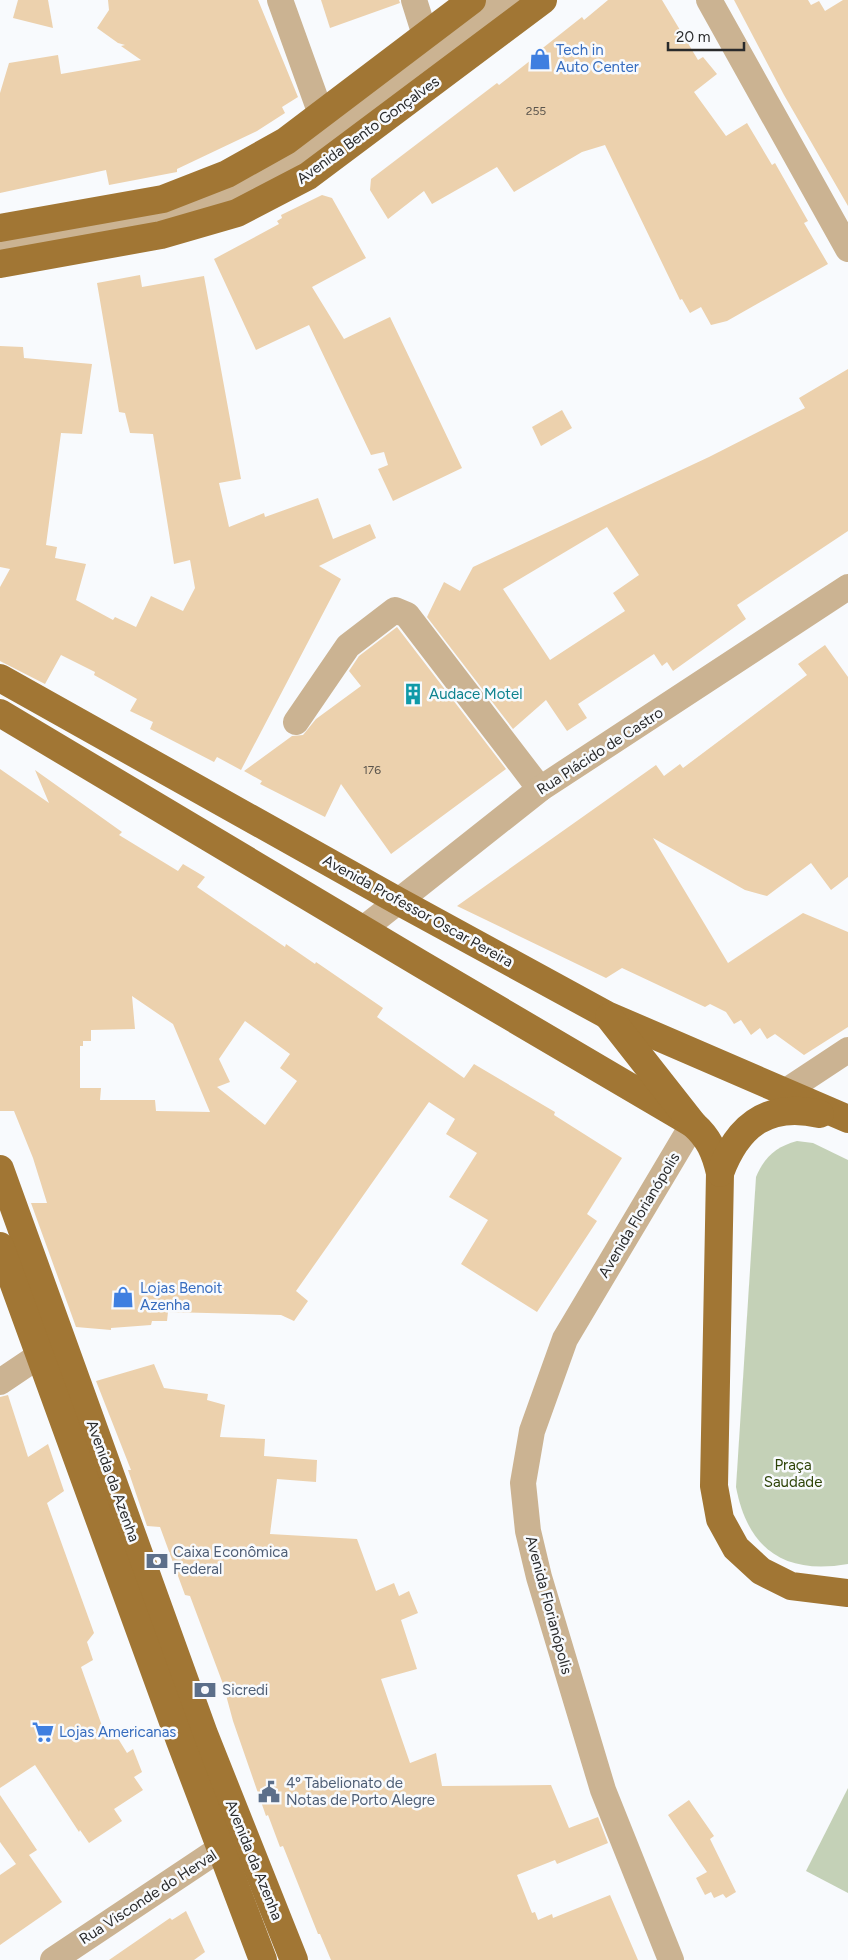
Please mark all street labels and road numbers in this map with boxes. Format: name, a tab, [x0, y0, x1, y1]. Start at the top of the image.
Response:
street label: Avenida Bento Gonçalves	[293, 72, 443, 188]
street label: Rua Plácido de Castro	[533, 703, 667, 799]
street label: Avenida Professor Oscar Pereira	[320, 851, 516, 971]
street label: Avenida Florianópolis	[595, 1149, 683, 1281]
street label: Avenida da Azenha	[83, 1418, 143, 1544]
street label: Avenida Florianópolis	[522, 1534, 576, 1676]
street label: Avenida da Azenha	[222, 1797, 286, 1923]
street label: Rua Visconde do Herval	[76, 1846, 220, 1948]

